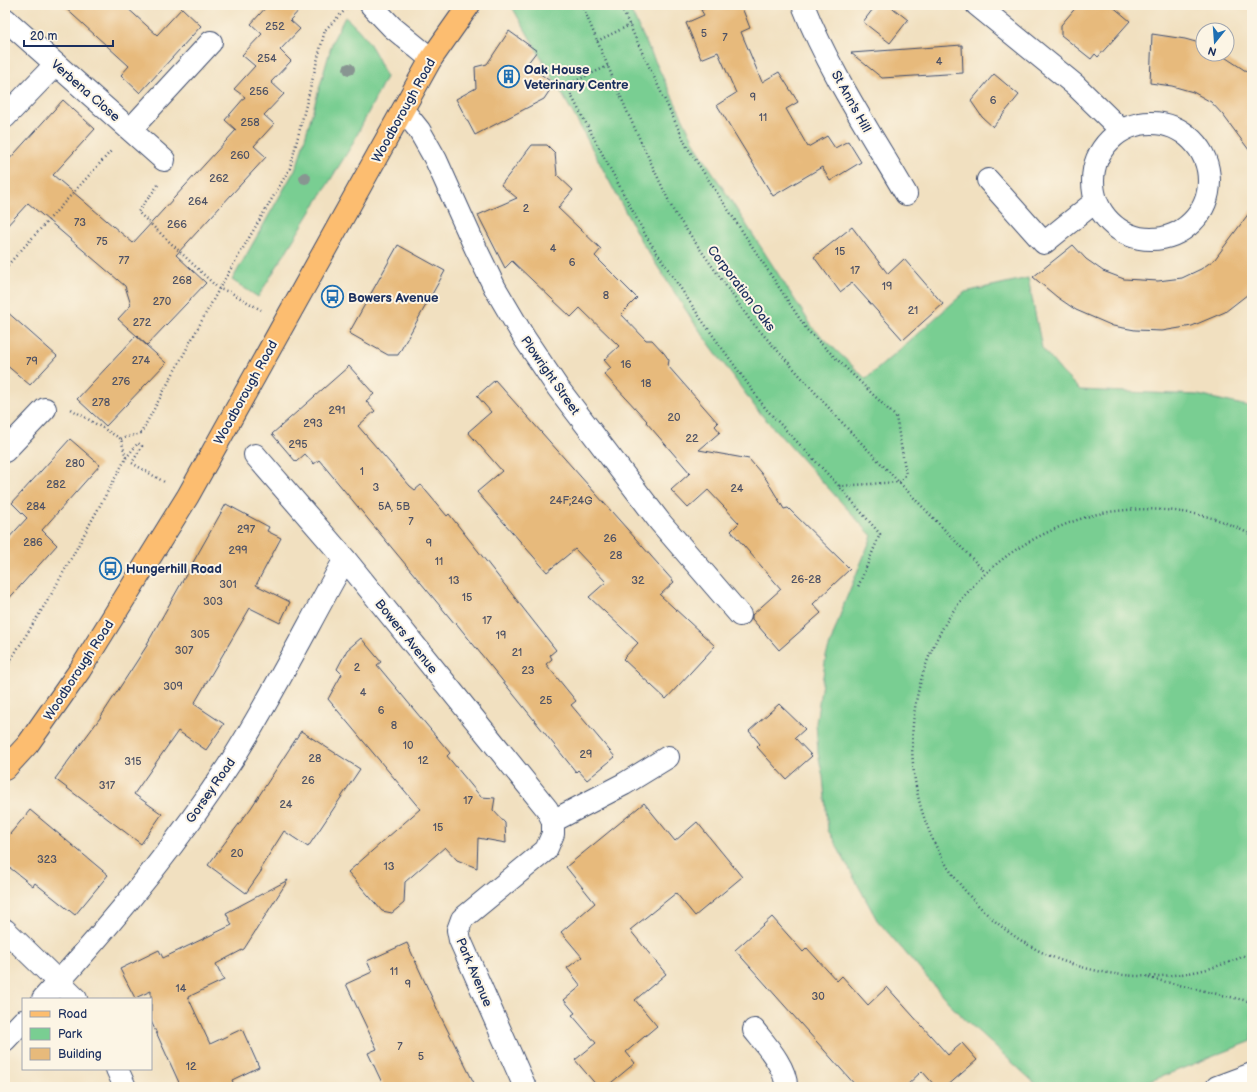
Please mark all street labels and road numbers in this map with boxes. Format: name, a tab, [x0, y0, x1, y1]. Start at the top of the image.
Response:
street label: Verbena Close	[48, 56, 123, 125]
street label: Woodborough Road	[369, 56, 439, 165]
street label: St Ann's Hill	[828, 68, 875, 135]
street label: Corporation Oaks	[704, 243, 779, 335]
street label: Plowright Street	[517, 333, 583, 418]
street label: Woodborough Road	[211, 338, 281, 447]
street label: Bowers Avenue	[371, 596, 441, 677]
street label: Woodborough Road	[40, 617, 117, 724]
street label: Gorsey Road	[183, 755, 239, 826]
street label: Park Avenue	[452, 936, 496, 1009]

